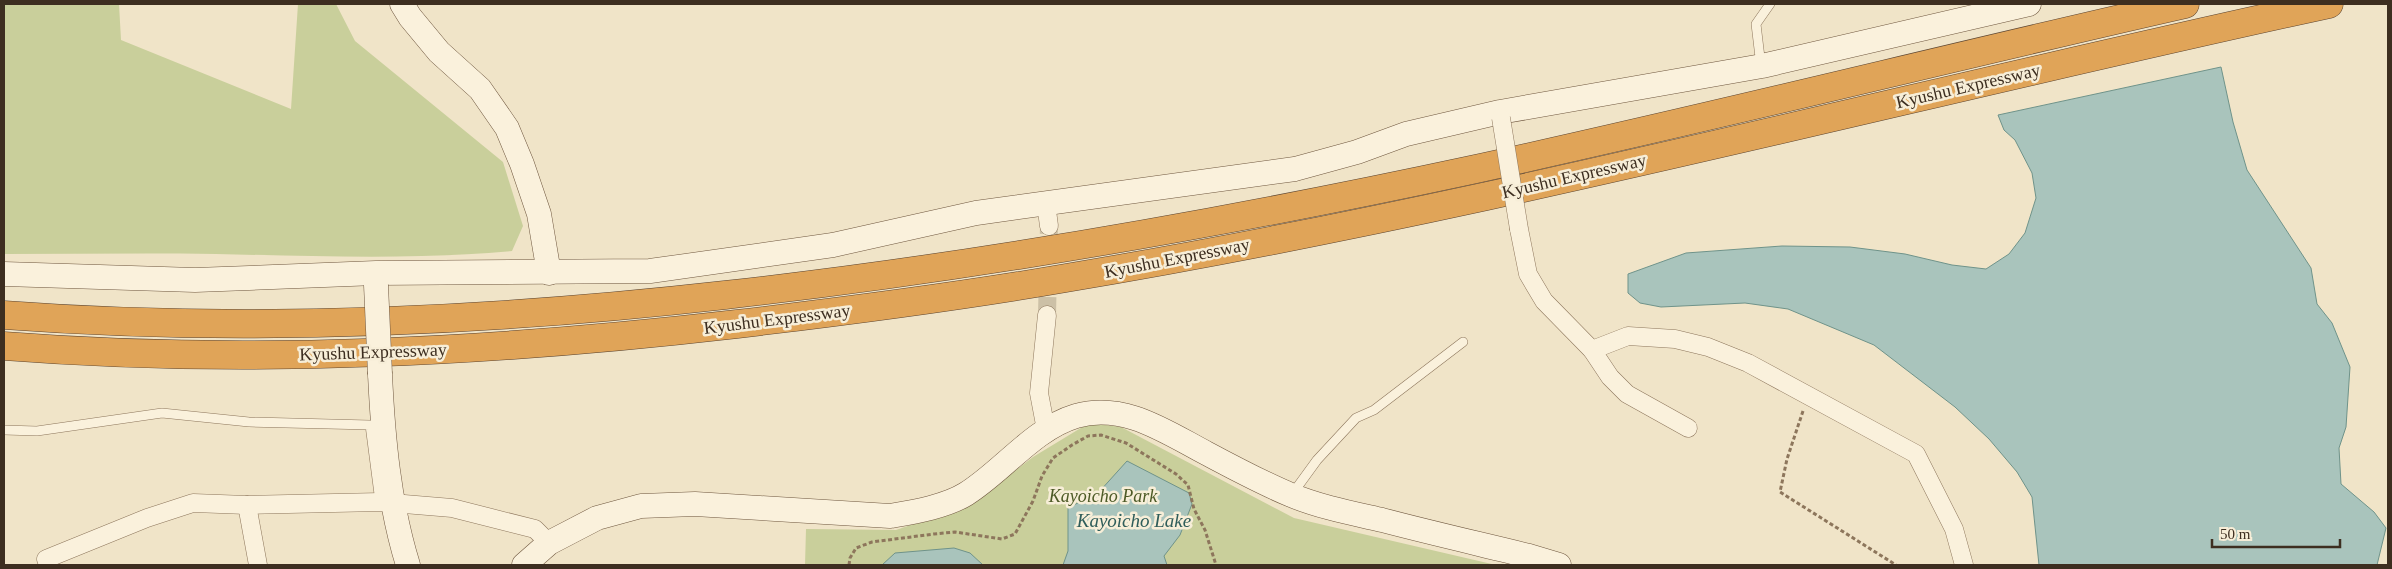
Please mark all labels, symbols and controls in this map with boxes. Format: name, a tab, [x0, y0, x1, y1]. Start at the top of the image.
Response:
street label: Kyushu Expressway	[1894, 60, 2042, 112]
street label: Kyushu Expressway	[1500, 150, 1648, 202]
street label: Kyushu Expressway	[1103, 234, 1251, 282]
street label: Kyushu Expressway	[703, 300, 851, 338]
street label: Kyushu Expressway	[299, 339, 447, 365]
park label: Kayoicho Park	[1048, 486, 1158, 506]
water label: Kayoicho Lake	[1076, 510, 1191, 531]
scale bar	[2212, 516, 2340, 548]
text: 50 m	[2220, 526, 2251, 542]

